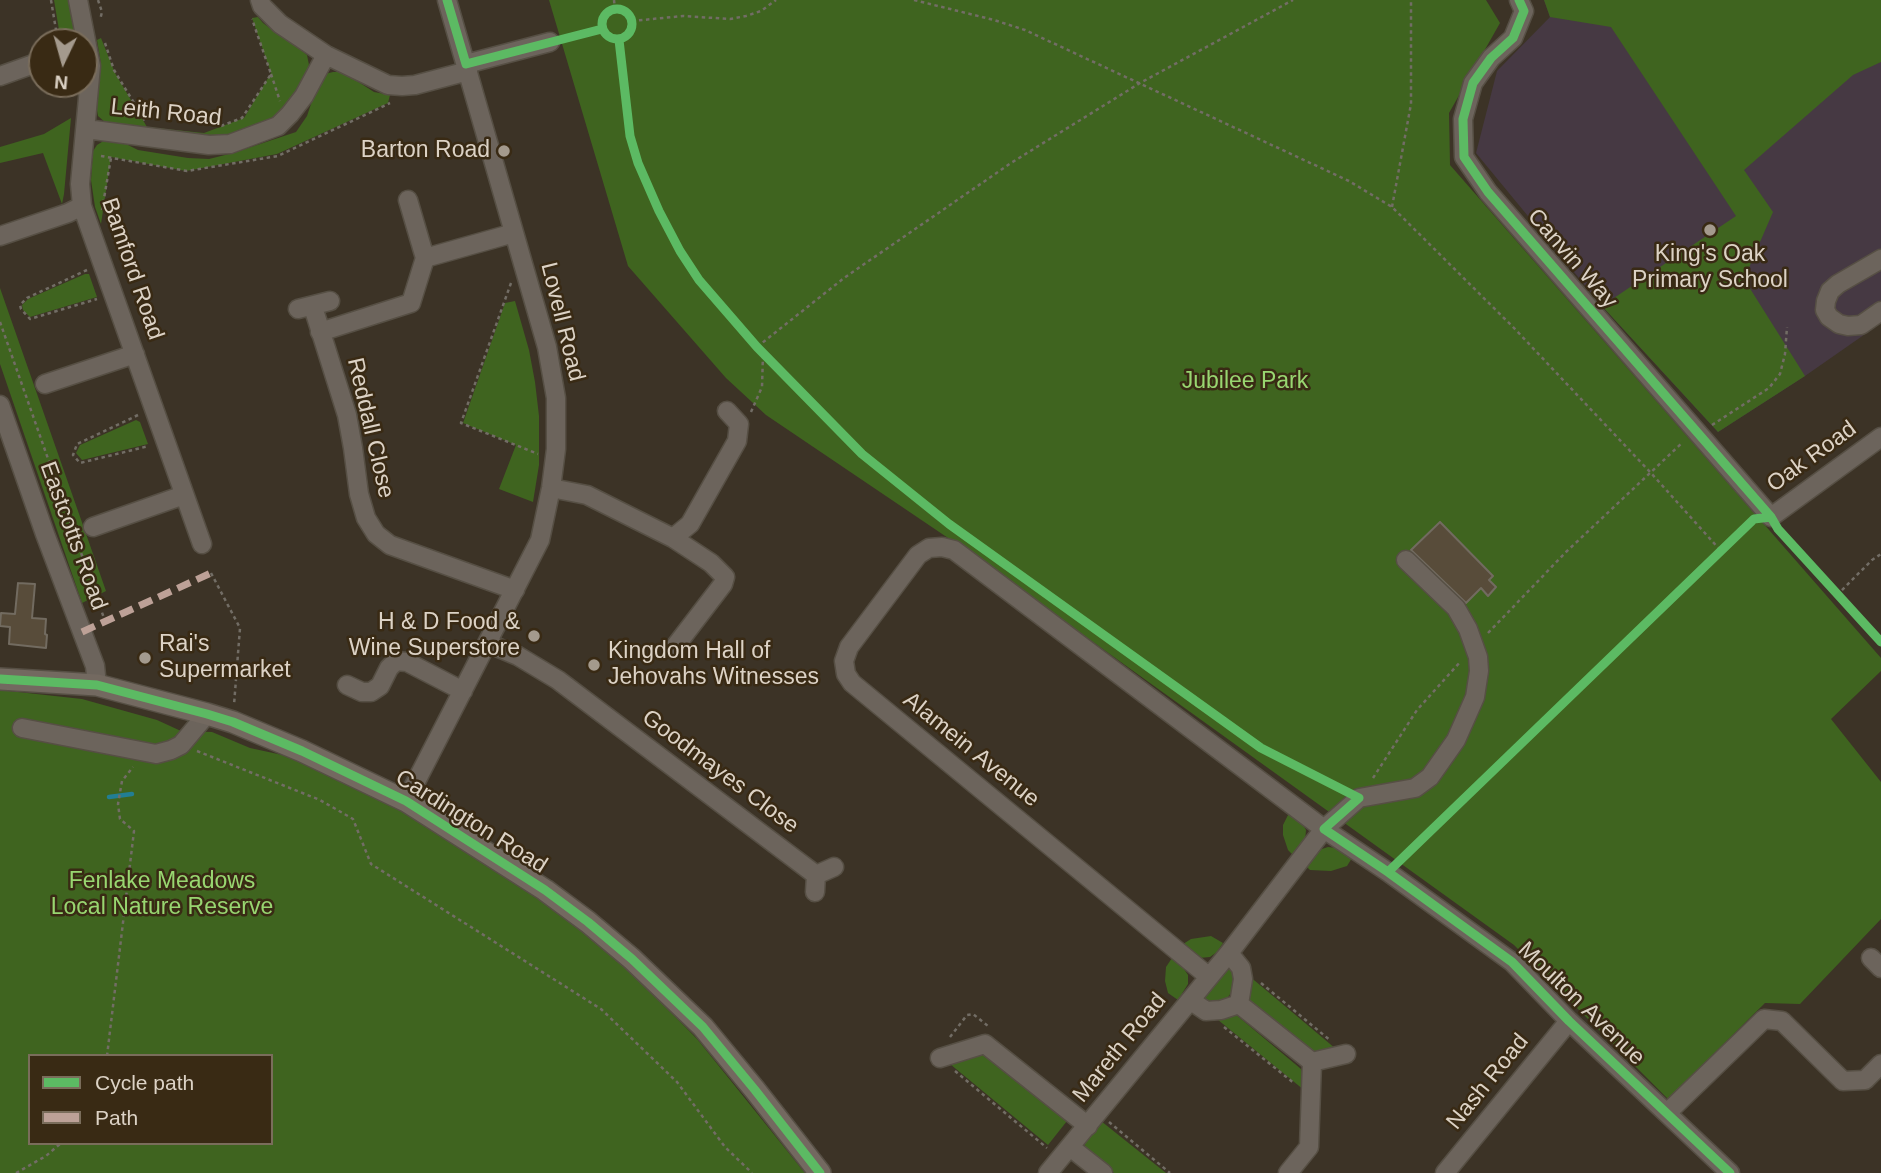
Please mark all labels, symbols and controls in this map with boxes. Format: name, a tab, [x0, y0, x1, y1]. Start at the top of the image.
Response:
north arrow	[28, 28, 98, 98]
text: N	[54, 71, 69, 93]
street label: Leith Road	[109, 93, 223, 133]
place label: Barton Road	[361, 137, 490, 165]
marker: Barton Road	[496, 143, 512, 159]
street label: Bamford Road	[95, 194, 169, 344]
street label: Canvin Way	[1521, 203, 1623, 315]
marker: King's Oak Primary School	[1702, 222, 1718, 238]
place label: King's Oak Primary School	[1632, 241, 1788, 295]
street label: Lovell Road	[534, 260, 590, 384]
street label: Reddall Close	[340, 355, 400, 501]
park label: Jubilee Park	[1182, 368, 1308, 396]
street label: Oak Road	[1762, 415, 1862, 499]
street label: Eastcotts Road	[33, 458, 113, 614]
place label: H & D Food & Wine Superstore	[349, 609, 520, 663]
marker: H & D Food & Wine Superstore	[526, 628, 542, 644]
place label: Rai's Supermarket	[159, 631, 291, 685]
place label: Kingdom Hall of Jehovahs Witnesses	[608, 638, 819, 692]
marker: Rai's Supermarket	[137, 650, 153, 666]
marker: Kingdom Hall of Jehovahs Witnesses	[586, 657, 602, 673]
street label: Alamein Avenue	[897, 687, 1045, 813]
street label: Goodmayes Close	[636, 704, 804, 840]
street label: Cardington Road	[390, 764, 552, 880]
park label: Fenlake Meadows Local Nature Reserve	[51, 868, 273, 922]
street label: Moulton Avenue	[1512, 936, 1650, 1072]
street label: Mareth Road	[1067, 988, 1173, 1108]
street label: Nash Road	[1441, 1029, 1535, 1135]
legend	[28, 1054, 273, 1145]
text: Cycle path	[95, 1071, 194, 1094]
text: Path	[95, 1106, 138, 1129]

